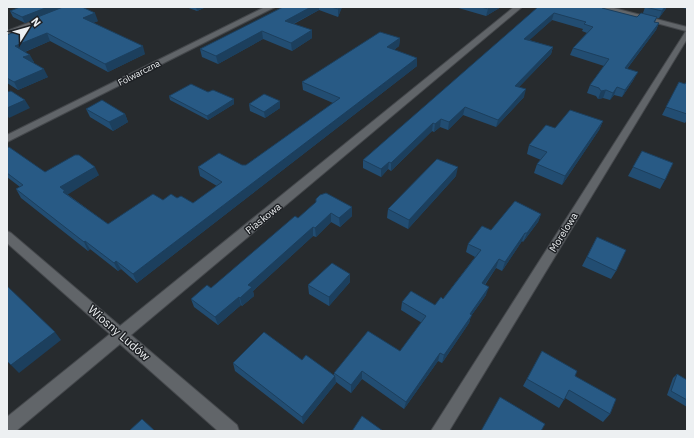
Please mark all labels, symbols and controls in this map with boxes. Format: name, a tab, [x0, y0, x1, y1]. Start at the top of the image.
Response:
north arrow	[8, 8, 48, 48]
text: N	[28, 15, 44, 29]
street label: Folwarczna	[116, 57, 162, 88]
street label: Piaskowa	[243, 200, 284, 237]
street label: Morelowa	[546, 210, 581, 254]
street label: Wiosny Ludów	[85, 302, 153, 364]

